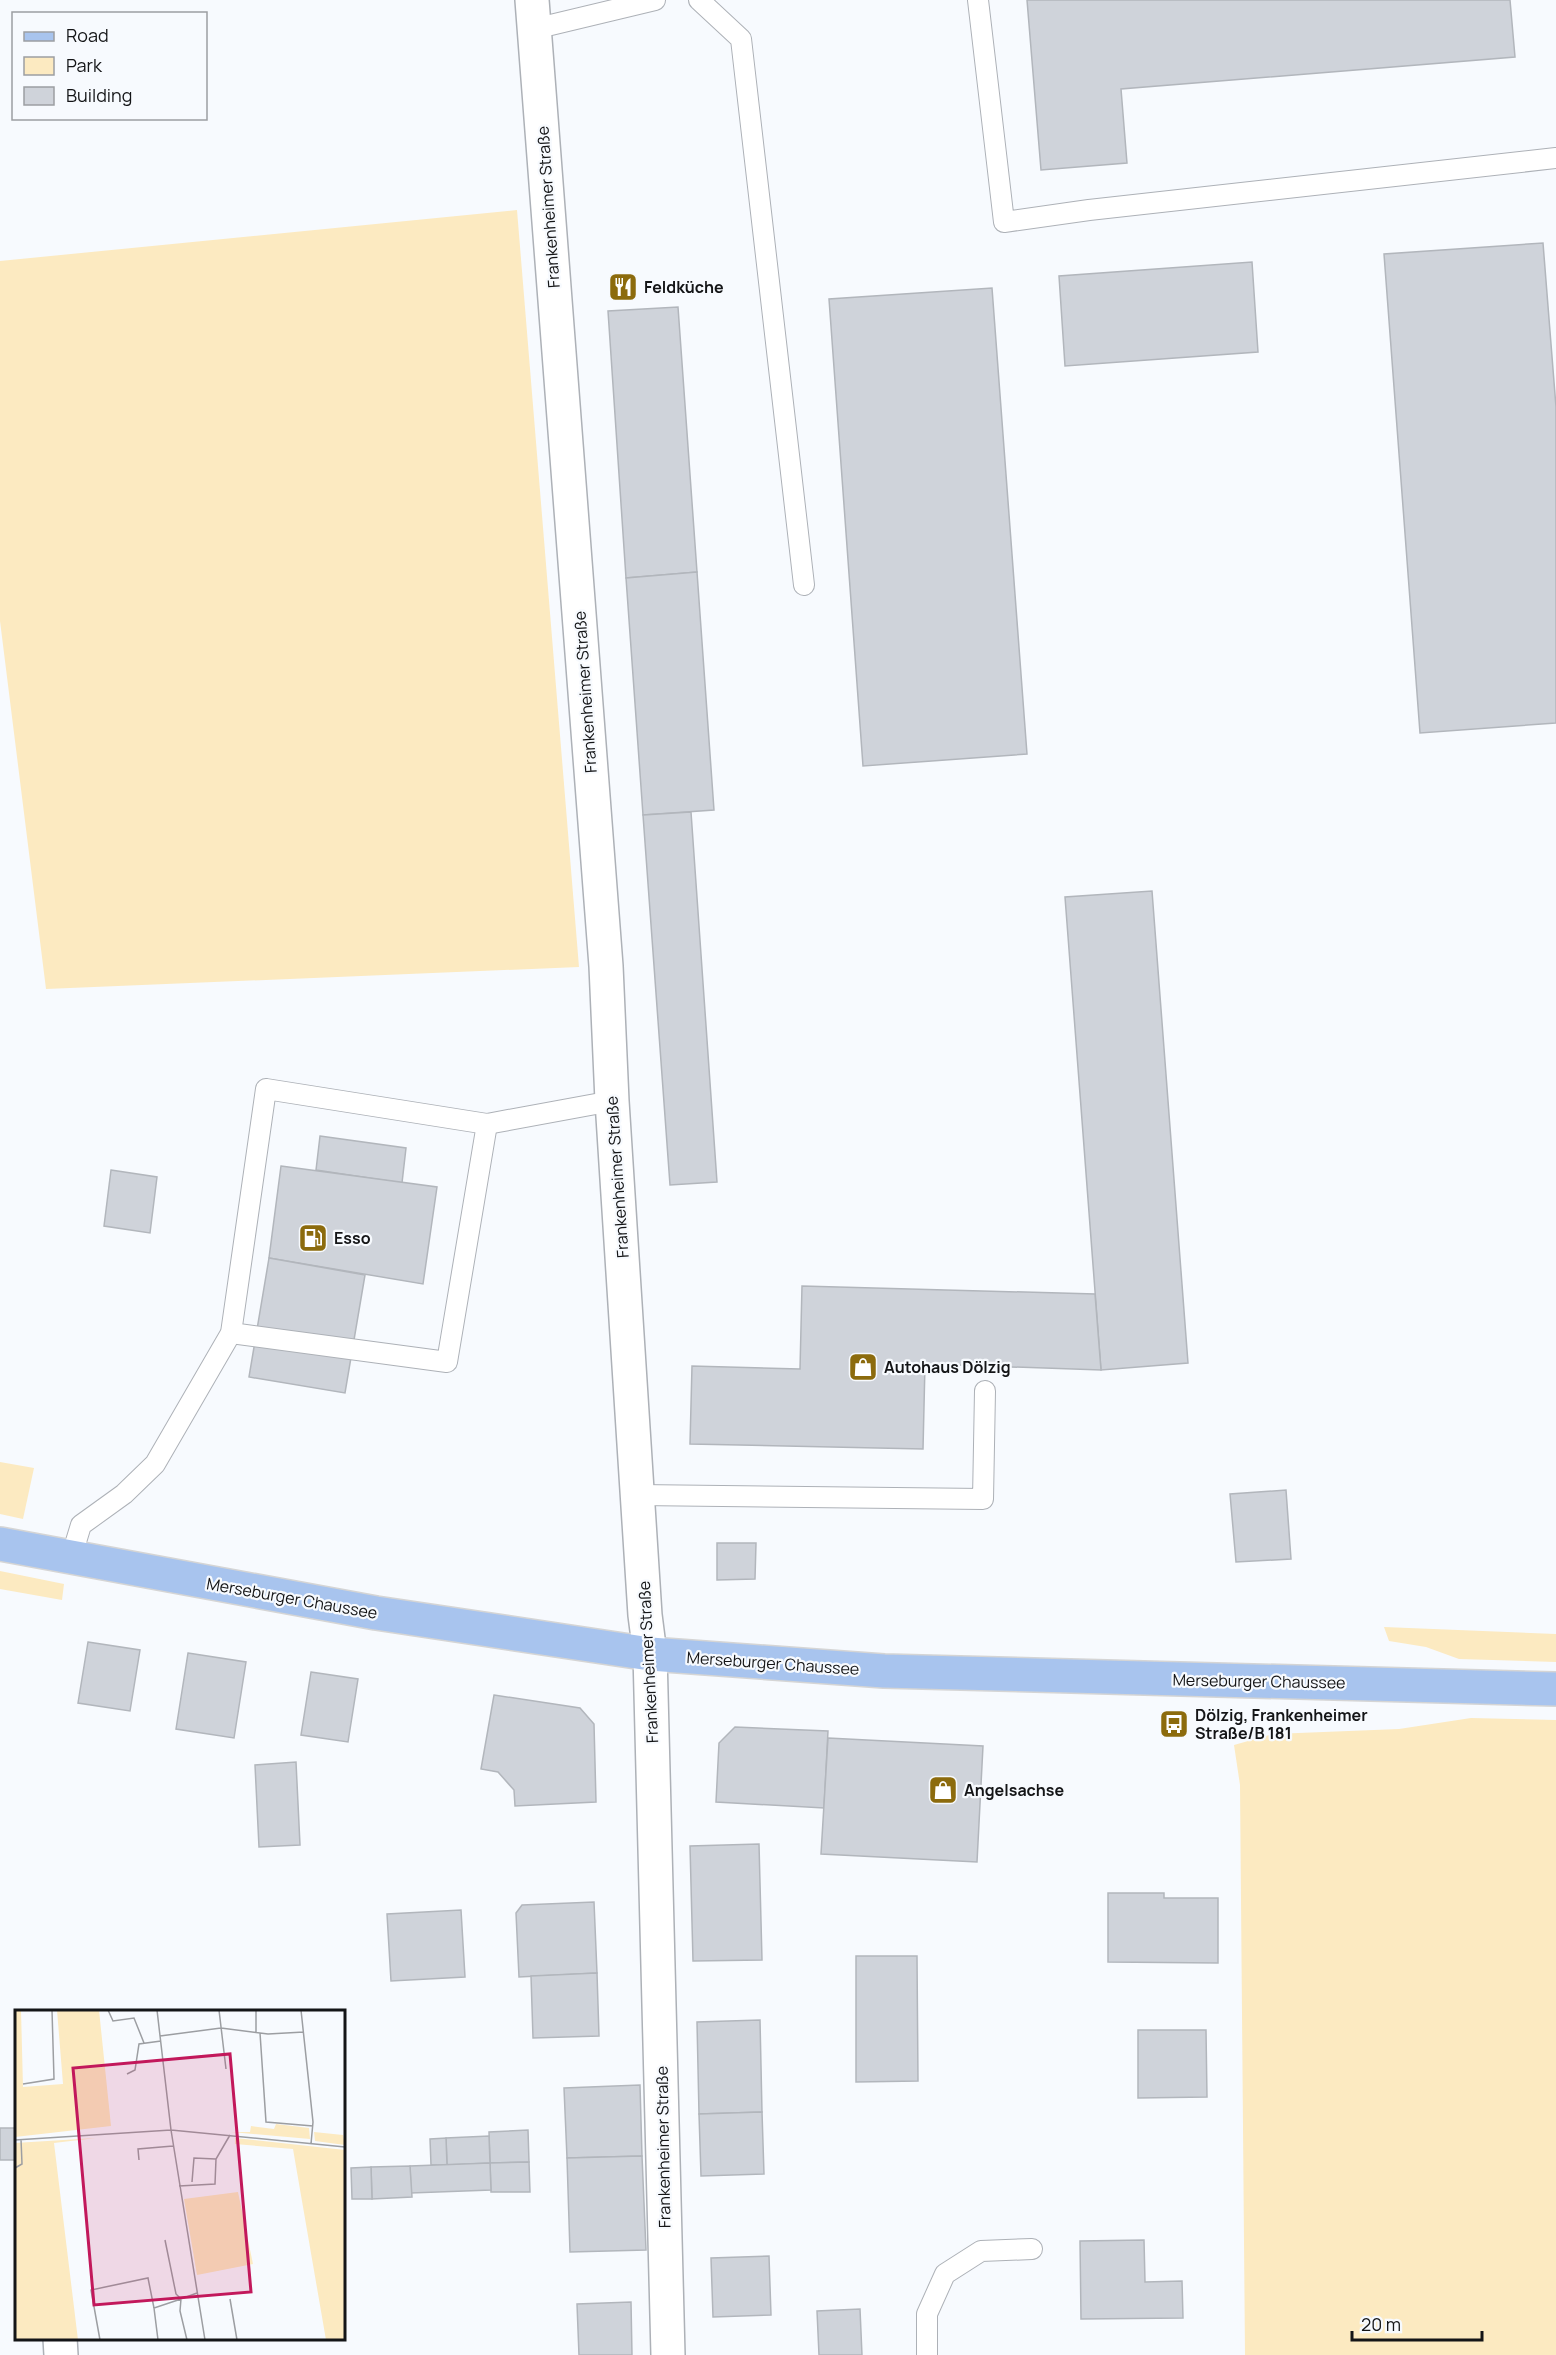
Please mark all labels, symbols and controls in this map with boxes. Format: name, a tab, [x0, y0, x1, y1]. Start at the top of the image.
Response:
legend	[12, 12, 207, 120]
text: Road	[66, 23, 109, 47]
text: Park	[66, 53, 103, 77]
text: Building	[66, 83, 132, 107]
street label: Frankenheimer Straße	[531, 125, 565, 289]
restaurant icon: Feldküche	[607, 271, 639, 303]
place label: Feldküche	[644, 276, 724, 298]
street label: Frankenheimer Straße	[568, 610, 602, 774]
street label: Frankenheimer Straße	[600, 1095, 634, 1259]
fuel station icon: Esso	[297, 1222, 329, 1254]
place label: Esso	[334, 1227, 371, 1249]
shop icon: Autohaus Dölzig	[847, 1351, 879, 1383]
place label: Autohaus Dölzig	[884, 1356, 1011, 1378]
street label: Merseburger Chaussee	[205, 1572, 379, 1624]
street label: Frankenheimer Straße	[633, 1580, 663, 1744]
street label: Merseburger Chaussee	[686, 1646, 860, 1680]
street label: Merseburger Chaussee	[1172, 1668, 1346, 1694]
place label: Dölzig, Frankenheimer Straße/B 181	[1195, 1704, 1368, 1744]
bus stop icon: Dölzig, Frankenheimer Straße/B 181	[1158, 1708, 1190, 1740]
shop icon: Angelsachse	[927, 1774, 959, 1806]
place label: Angelsachse	[964, 1779, 1064, 1801]
inset map	[15, 2010, 345, 2340]
street label: Frankenheimer Straße	[651, 2066, 675, 2228]
scale bar	[1352, 2304, 1482, 2342]
text: 20 m	[1361, 2312, 1401, 2336]

